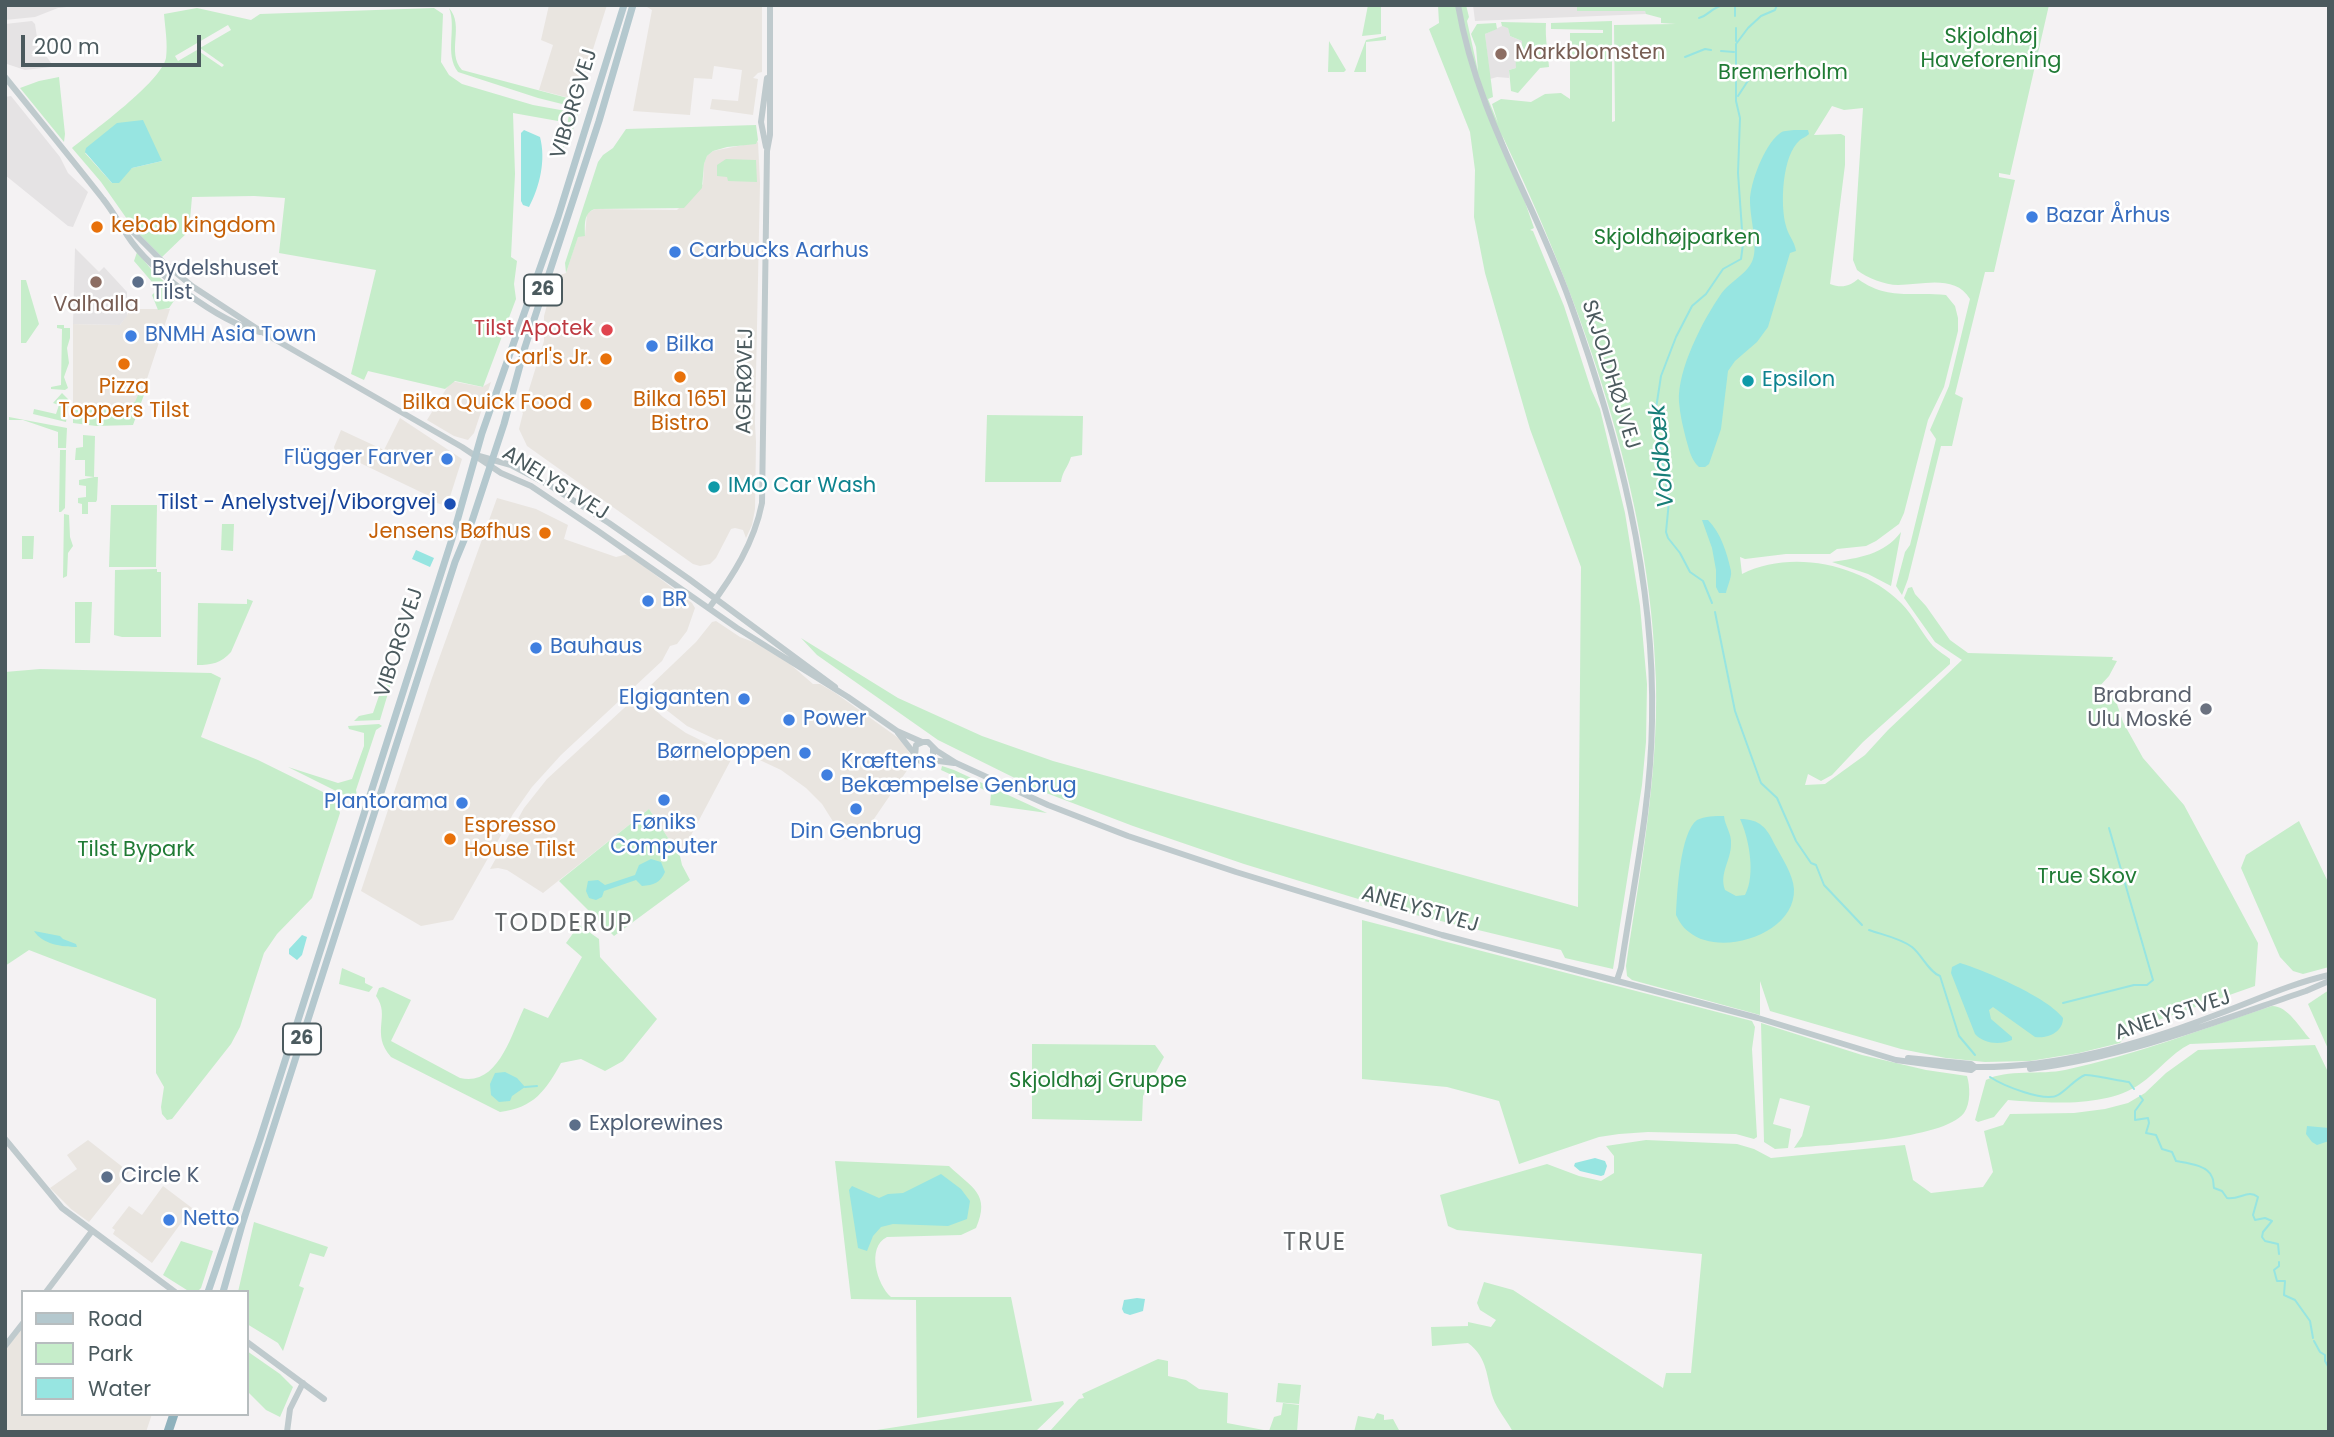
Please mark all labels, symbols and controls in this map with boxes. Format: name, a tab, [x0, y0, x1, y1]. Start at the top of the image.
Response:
scale bar	[24, 21, 205, 65]
park label: Skjoldhøj Haveforening	[1921, 25, 2061, 75]
text: 200 m	[34, 32, 100, 61]
place label: Markblomsten	[1515, 41, 1665, 67]
street label: VIBORGVEJ	[546, 46, 604, 162]
marker: Markblomsten	[1493, 46, 1509, 62]
park label: Bremerholm	[1718, 61, 1848, 87]
place label: Bazar Århus	[2046, 204, 2170, 230]
marker: Bazar Århus	[2024, 209, 2040, 225]
place label: kebab kingdom	[111, 214, 276, 240]
marker: kebab kingdom	[89, 219, 105, 235]
park label: Skjoldhøjparken	[1594, 226, 1760, 252]
place label: Carbucks Aarhus	[689, 239, 869, 265]
marker: Carbucks Aarhus	[667, 244, 683, 260]
place label: Bydelshuset Tilst	[152, 257, 279, 307]
marker: Valhalla	[88, 274, 104, 290]
marker: Bydelshuset Tilst	[130, 274, 146, 290]
road number: 26	[524, 274, 562, 306]
place label: Valhalla	[53, 293, 139, 319]
street label: SKJOLDHØJVEJ	[1575, 297, 1645, 453]
place label: Tilst Apotek	[474, 317, 593, 343]
marker: Tilst Apotek	[599, 322, 615, 338]
place label: BNMH Asia Town	[145, 323, 316, 349]
street label: AGERØVEJ	[732, 327, 760, 435]
marker: BNMH Asia Town	[123, 328, 139, 344]
place label: Bilka	[666, 333, 714, 359]
marker: Bilka	[644, 338, 660, 354]
place label: Carl's Jr.	[505, 346, 592, 372]
marker: Carl's Jr.	[598, 351, 614, 367]
marker: Pizza Toppers Tilst	[116, 356, 132, 372]
place label: Epsilon	[1762, 368, 1835, 394]
marker: Bilka 1651 Bistro	[672, 369, 688, 385]
marker: Epsilon	[1740, 373, 1756, 389]
place label: Pizza Toppers Tilst	[59, 375, 189, 425]
place label: Bilka 1651 Bistro	[633, 388, 727, 438]
place label: Bilka Quick Food	[402, 391, 572, 417]
marker: Bilka Quick Food	[578, 396, 594, 412]
water label: Voldbæk	[1645, 403, 1681, 509]
street label: ANELYSTVEJ	[497, 441, 613, 527]
place label: Flügger Farver	[284, 446, 433, 472]
marker: Flügger Farver	[439, 451, 455, 467]
place label: IMO Car Wash	[728, 474, 876, 500]
marker: IMO Car Wash	[706, 479, 722, 495]
place label: Tilst - Anelystvej/Viborgvej	[158, 491, 436, 517]
marker: Tilst - Anelystvej/Viborgvej	[442, 496, 458, 512]
place label: Jensens Bøfhus	[368, 520, 531, 546]
marker: Jensens Bøfhus	[537, 525, 553, 541]
street label: VIBORGVEJ	[370, 585, 430, 701]
place label: BR	[662, 588, 688, 614]
marker: BR	[640, 593, 656, 609]
place label: Bauhaus	[550, 635, 643, 661]
marker: Bauhaus	[528, 640, 544, 656]
place label: Brabrand Ulu Moské	[2087, 684, 2192, 734]
place label: Elgiganten	[619, 686, 730, 712]
marker: Elgiganten	[736, 691, 752, 707]
marker: Brabrand Ulu Moské	[2198, 701, 2214, 717]
place label: Power	[803, 707, 867, 733]
marker: Power	[781, 712, 797, 728]
place label: Børneloppen	[657, 740, 791, 766]
marker: Børneloppen	[797, 745, 813, 761]
place label: Kræftens Bekæmpelse Genbrug	[841, 750, 1077, 800]
marker: Kræftens Bekæmpelse Genbrug	[819, 767, 835, 783]
place label: Plantorama	[324, 790, 448, 816]
marker: Føniks Computer	[656, 792, 672, 808]
marker: Plantorama	[454, 795, 470, 811]
marker: Din Genbrug	[848, 801, 864, 817]
place label: Føniks Computer	[610, 811, 718, 861]
place label: Espresso House Tilst	[464, 814, 575, 864]
place label: Din Genbrug	[790, 820, 922, 846]
marker: Espresso House Tilst	[442, 831, 458, 847]
park label: Tilst Bypark	[77, 838, 195, 864]
park label: True Skov	[2037, 865, 2137, 891]
street label: ANELYSTVEJ	[1358, 881, 1482, 939]
district label: TODDERUP	[496, 911, 632, 939]
street label: ANELYSTVEJ	[2112, 985, 2234, 1047]
road number: 26	[283, 1023, 321, 1054]
park label: Skjoldhøj Gruppe	[1009, 1069, 1187, 1095]
place label: Explorewines	[589, 1112, 723, 1138]
marker: Explorewines	[567, 1117, 583, 1133]
place label: Circle K	[121, 1164, 199, 1190]
marker: Circle K	[99, 1169, 115, 1185]
place label: Netto	[183, 1207, 240, 1233]
marker: Netto	[161, 1212, 177, 1228]
district label: TRUE	[1283, 1230, 1347, 1258]
legend	[21, 1290, 248, 1416]
text: Road	[88, 1304, 143, 1333]
text: Park	[88, 1339, 133, 1368]
text: Water	[88, 1374, 151, 1403]

